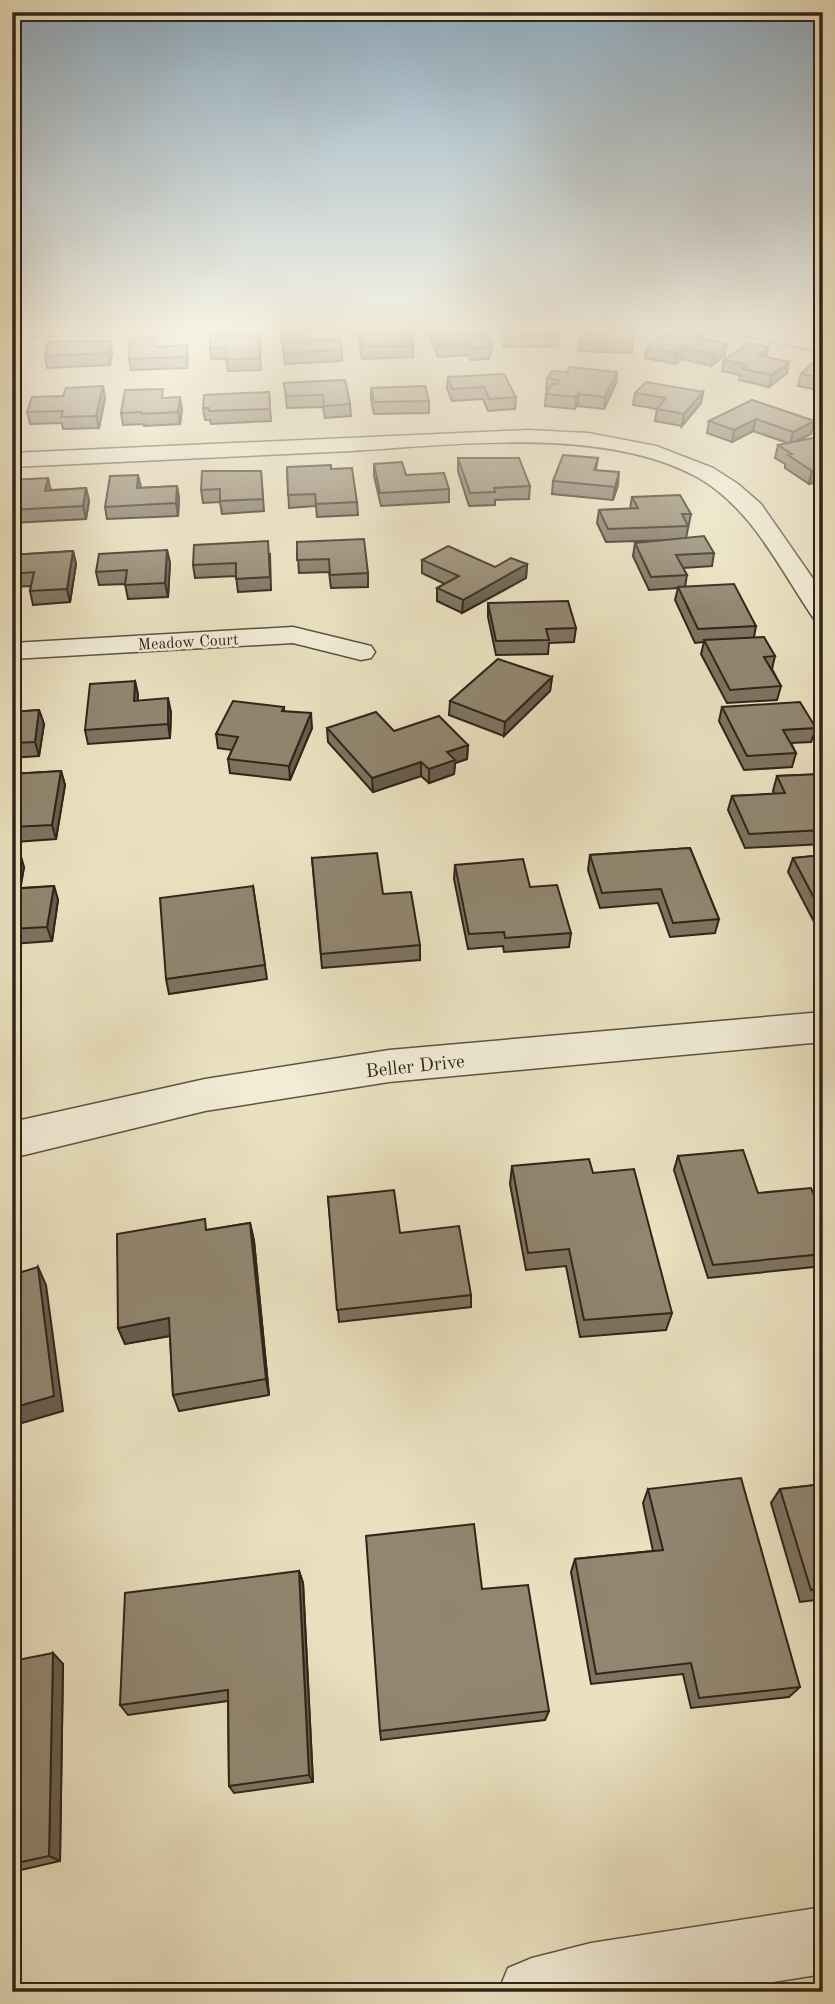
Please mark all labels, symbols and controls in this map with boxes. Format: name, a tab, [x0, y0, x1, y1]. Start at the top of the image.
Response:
street label: Meadow Court	[137, 632, 239, 654]
street label: Beller Drive	[365, 1053, 466, 1082]

